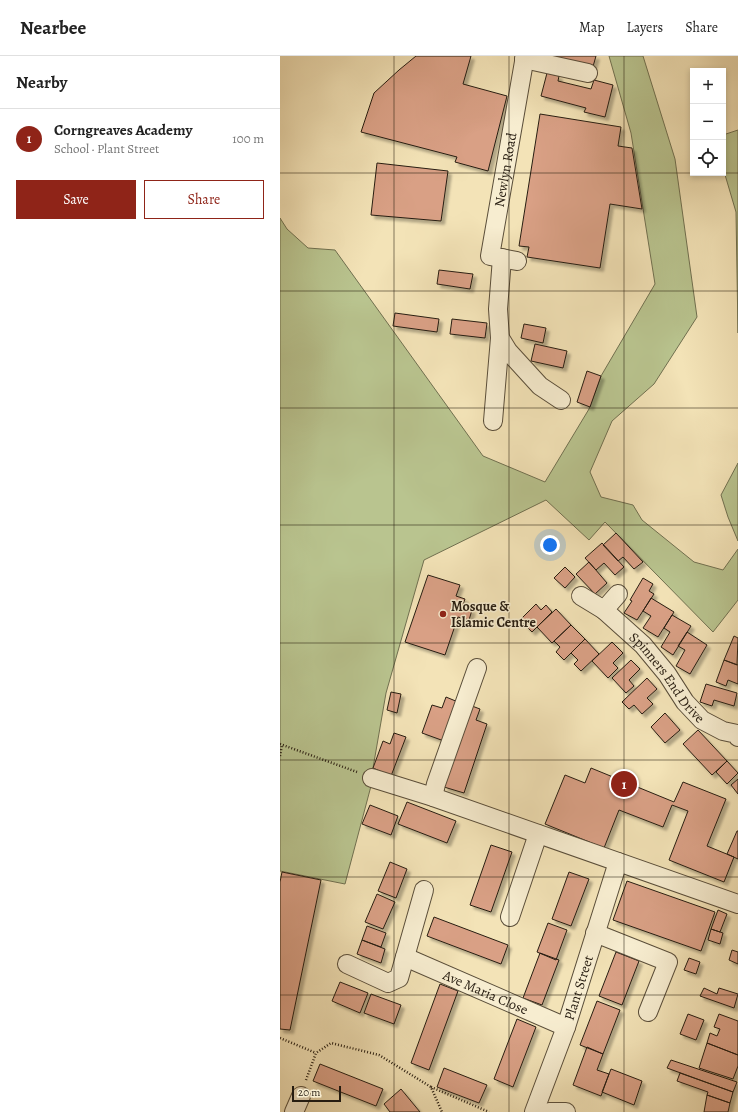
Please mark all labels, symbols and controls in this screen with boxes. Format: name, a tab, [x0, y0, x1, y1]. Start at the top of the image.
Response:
text: Nearbee	[20, 15, 86, 41]
text: Map	[579, 18, 605, 37]
text: Layers	[627, 18, 663, 37]
text: Share	[685, 18, 718, 37]
map controls	[690, 68, 726, 176]
button: +	[690, 68, 726, 104]
text: Nearby	[16, 71, 67, 94]
button: −	[690, 104, 726, 140]
text: Corngreaves Academy	[54, 120, 192, 140]
text: 1	[27, 130, 31, 147]
text: 100 m	[232, 130, 264, 147]
street label: Newlyn Road	[489, 131, 521, 208]
text: School · Plant Street	[54, 140, 159, 157]
button: locate	[690, 140, 726, 176]
button: Save	[16, 180, 136, 219]
button: Share	[144, 180, 264, 219]
your location	[540, 535, 560, 555]
place label: Mosque & Islamic Centre	[451, 597, 536, 632]
marker: Mosque & Islamic Centre	[438, 609, 448, 619]
street label: Spinners End Drive	[625, 628, 709, 727]
pin: 1	[611, 769, 637, 799]
street label: Plant Street	[559, 952, 598, 1023]
street label: Ave Maria Close	[439, 965, 531, 1019]
scale bar	[292, 1084, 341, 1103]
text: 20 m	[298, 1085, 320, 1100]

